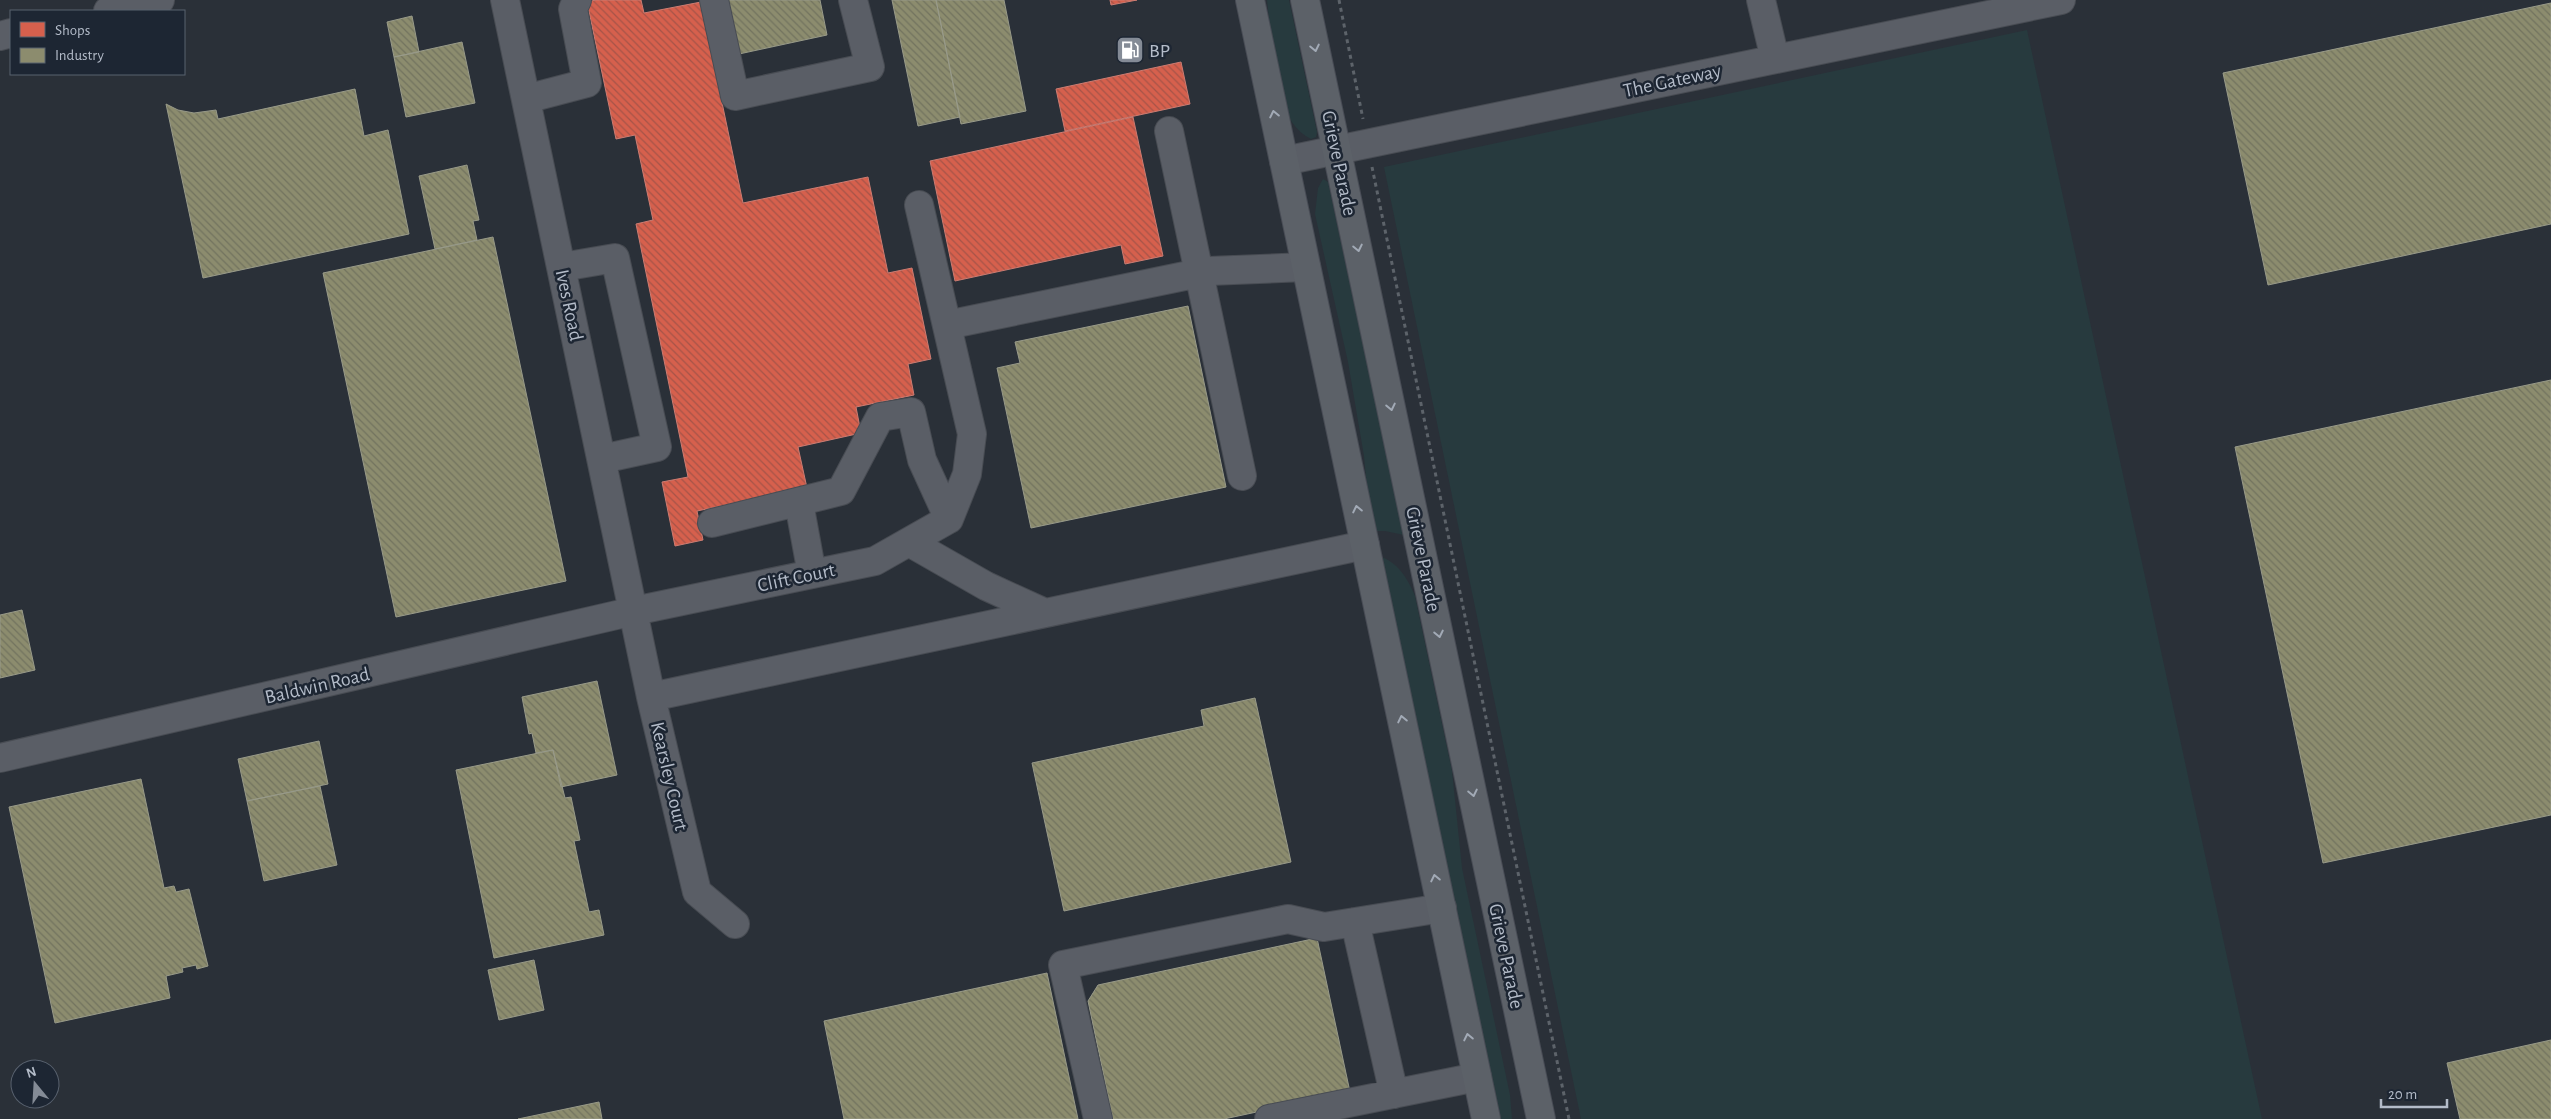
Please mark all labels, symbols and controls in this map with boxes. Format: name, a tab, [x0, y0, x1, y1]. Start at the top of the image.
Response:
legend	[10, 10, 185, 75]
text: Shops	[55, 23, 90, 38]
fuel station icon: BP	[1115, 35, 1145, 65]
place label: BP	[1149, 41, 1170, 61]
one-way arrow	[1309, 43, 1320, 52]
text: Industry	[55, 48, 104, 63]
street label: The Gateway	[1621, 61, 1723, 101]
one-way arrow	[1269, 109, 1280, 118]
street label: Grieve Parade	[1318, 109, 1360, 218]
one-way arrow	[1352, 243, 1363, 252]
street label: Ives Road	[552, 268, 586, 343]
one-way arrow	[1386, 402, 1396, 411]
one-way arrow	[1352, 504, 1363, 513]
street label: Grieve Parade	[1402, 505, 1444, 614]
street label: Clift Court	[756, 560, 837, 596]
one-way arrow	[1434, 630, 1444, 639]
street label: Baldwin Road	[263, 664, 372, 708]
one-way arrow	[1397, 715, 1407, 723]
street label: Kearsley Court	[647, 720, 691, 833]
one-way arrow	[1467, 789, 1478, 798]
one-way arrow	[1430, 874, 1441, 882]
street label: Grieve Parade	[1485, 902, 1527, 1011]
one-way arrow	[1463, 1033, 1474, 1042]
north arrow	[10, 1059, 60, 1109]
text: N	[24, 1064, 38, 1081]
scale bar	[2381, 1076, 2447, 1108]
text: 20 m	[2388, 1087, 2417, 1102]

